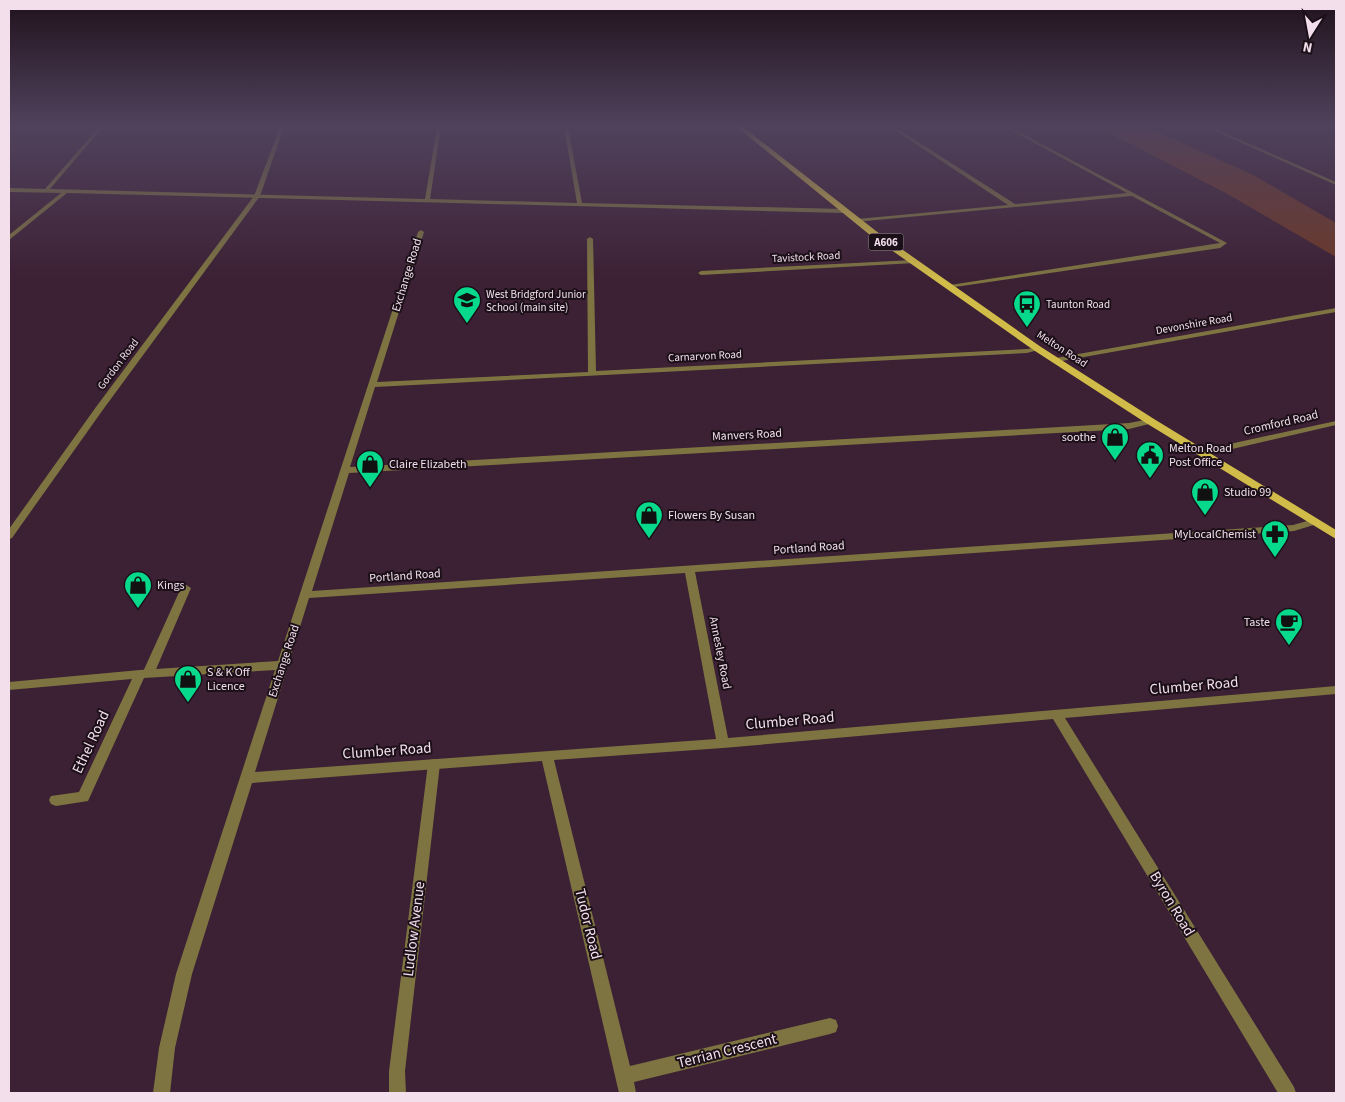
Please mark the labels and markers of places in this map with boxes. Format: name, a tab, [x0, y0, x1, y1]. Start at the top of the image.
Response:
school or university icon: West Bridgford Junior School (main site)	[452, 285, 482, 324]
place label: West Bridgford Junior School (main site)	[486, 287, 586, 315]
bus stop icon: Taunton Road	[1012, 289, 1042, 328]
place label: Taunton Road	[1046, 297, 1110, 312]
shop icon: soothe	[1100, 422, 1130, 461]
place label: soothe	[1062, 429, 1096, 446]
public building icon: Melton Road Post Office	[1135, 440, 1165, 479]
place label: Melton Road Post Office	[1169, 440, 1232, 471]
shop icon: Claire Elizabeth	[355, 449, 385, 488]
place label: Claire Elizabeth	[389, 456, 467, 473]
shop icon: Studio 99	[1190, 477, 1220, 516]
place label: Studio 99	[1224, 484, 1271, 501]
shop icon: Flowers By Susan	[634, 500, 664, 539]
place label: Flowers By Susan	[668, 507, 755, 524]
pharmacy icon: MyLocalChemist	[1260, 519, 1290, 558]
place label: MyLocalChemist	[1174, 526, 1256, 543]
shop icon: Kings	[123, 570, 153, 609]
place label: Kings	[157, 577, 185, 594]
cafe icon: Taste	[1274, 607, 1304, 646]
place label: Taste	[1244, 614, 1270, 631]
shop icon: S & K Off Licence	[173, 664, 203, 703]
place label: S & K Off Licence	[207, 664, 251, 695]

